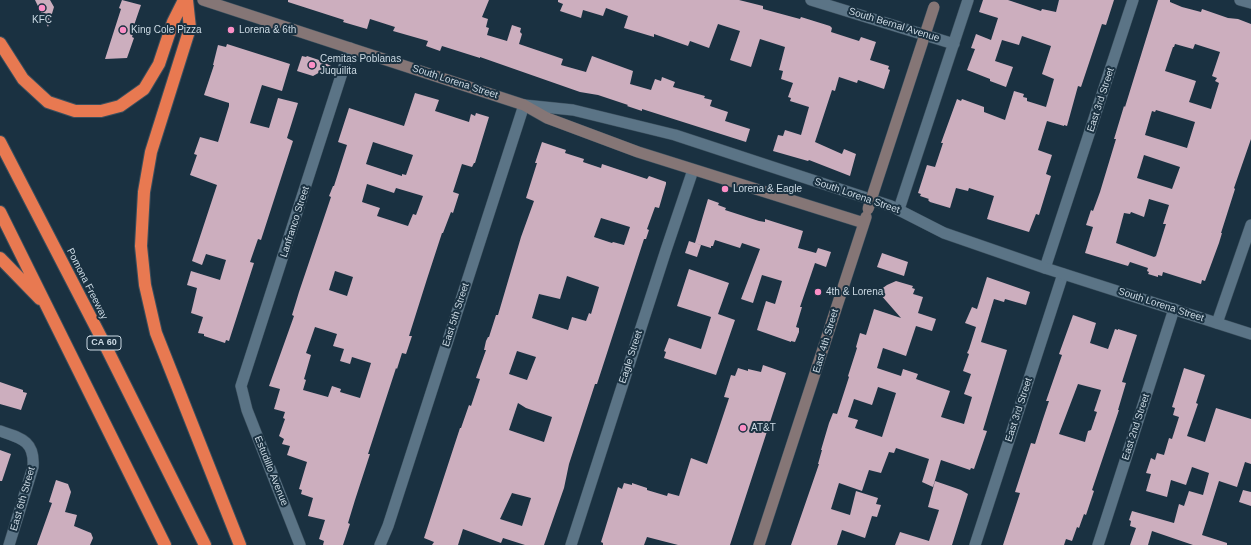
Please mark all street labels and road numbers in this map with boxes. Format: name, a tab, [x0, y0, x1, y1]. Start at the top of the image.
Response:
street label: South Bernal Avenue	[847, 5, 941, 45]
street label: South Lorena Street	[411, 62, 499, 102]
street label: East 3rd Street	[1085, 66, 1117, 134]
street label: South Lorena Street	[813, 176, 901, 216]
street label: Lanfranco Street	[278, 185, 312, 259]
street label: Pomona Freeway	[64, 246, 110, 322]
street label: East 5th Street	[440, 282, 472, 348]
street label: South Lorena Street	[1117, 285, 1205, 325]
street label: East 4th Street	[811, 308, 841, 374]
street label: Eagle Street	[617, 329, 645, 385]
road number: CA 60	[87, 336, 121, 350]
street label: East 3rd Street	[1003, 376, 1035, 444]
street label: East 2nd Street	[1120, 392, 1152, 462]
street label: Estudillo Avenue	[252, 434, 290, 508]
street label: East 6th Street	[8, 466, 38, 532]

